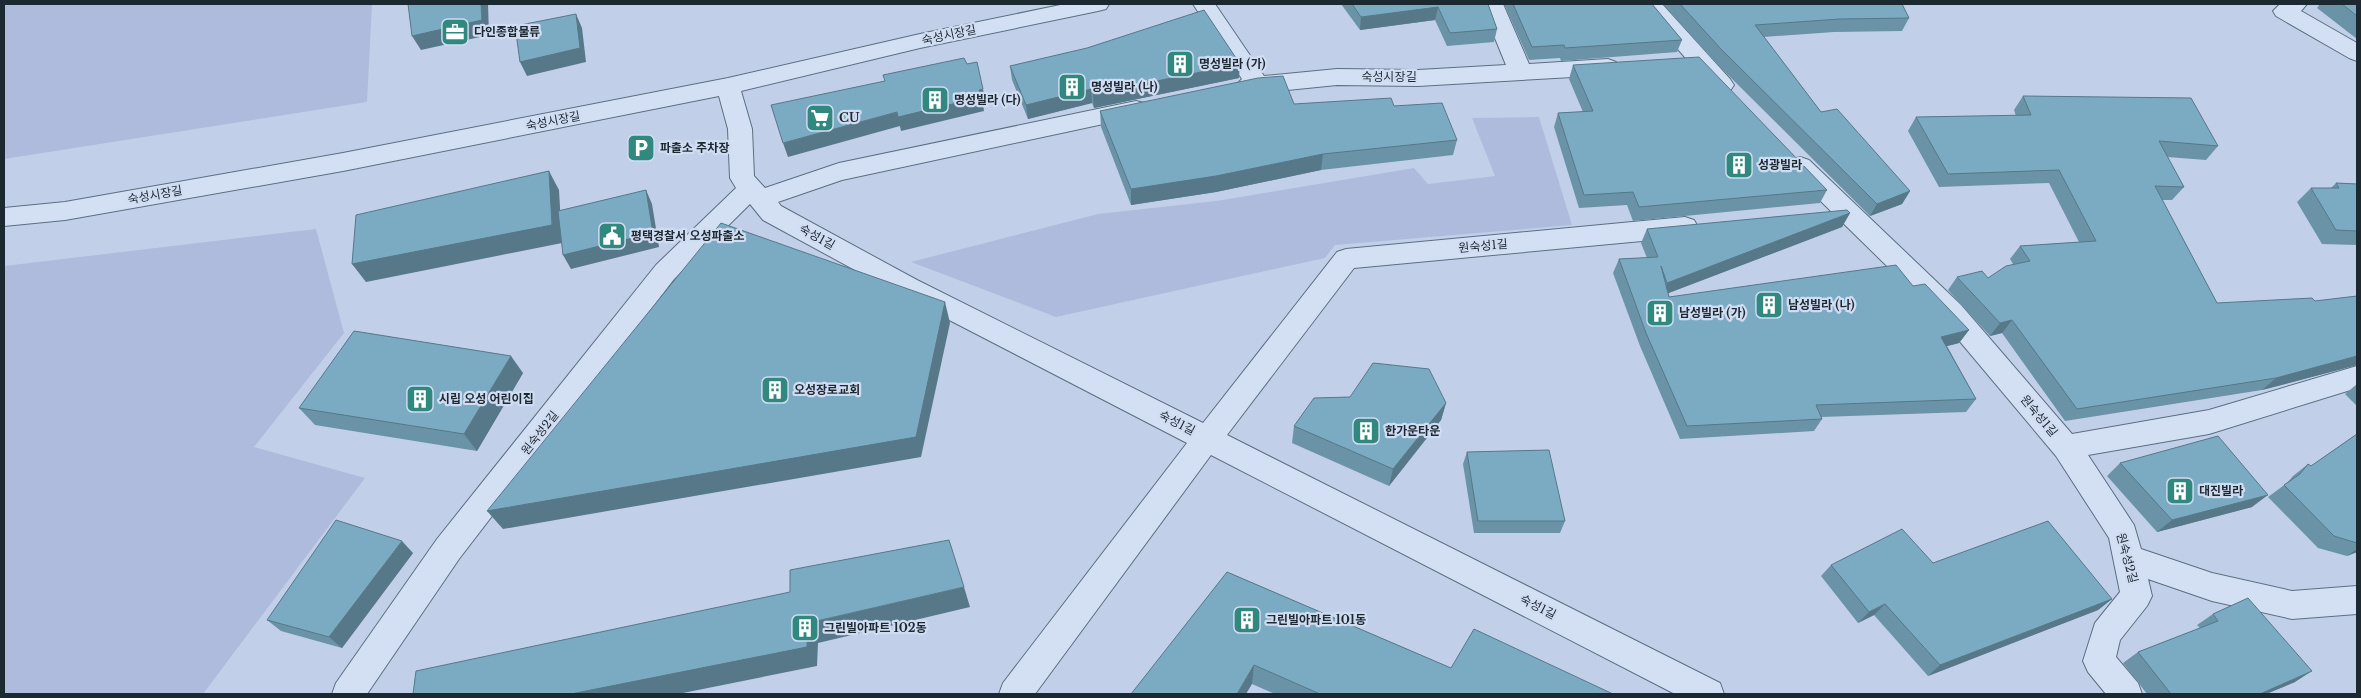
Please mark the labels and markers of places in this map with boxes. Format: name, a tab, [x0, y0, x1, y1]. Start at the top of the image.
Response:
office icon: 다인종합물류	[440, 17, 470, 47]
place label: 다인종합물류	[474, 24, 540, 39]
building icon: 명성빌라 (가)	[1165, 49, 1195, 79]
place label: 명성빌라 (가)	[1199, 56, 1266, 71]
building icon: 명성빌라 (나)	[1057, 72, 1087, 102]
place label: 명성빌라 (나)	[1091, 79, 1158, 94]
building icon: 명성빌라 (다)	[920, 85, 950, 115]
place label: 명성빌라 (다)	[954, 92, 1021, 107]
supermarket icon: CU	[805, 103, 835, 133]
place label: CU	[839, 110, 860, 125]
parking icon: 파출소 주차장	[626, 133, 656, 163]
place label: 파출소 주차장	[660, 140, 729, 155]
building icon: 성광빌라	[1724, 150, 1754, 180]
place label: 성광빌라	[1758, 157, 1802, 172]
public building icon: 평택경찰서 오성파출소	[597, 221, 627, 251]
place label: 평택경찰서 오성파출소	[631, 228, 745, 243]
building icon: 남성빌라 (나)	[1754, 290, 1784, 320]
place label: 남성빌라 (나)	[1788, 297, 1855, 312]
building icon: 남성빌라 (가)	[1645, 298, 1675, 328]
place label: 남성빌라 (가)	[1679, 305, 1746, 320]
building icon: 오성장로교회	[760, 375, 790, 405]
place label: 오성장로교회	[794, 382, 860, 397]
building icon: 시립 오성 어린이집	[405, 384, 435, 414]
place label: 시립 오성 어린이집	[439, 391, 534, 406]
building icon: 한가운타운	[1351, 416, 1381, 446]
place label: 한가운타운	[1385, 423, 1440, 438]
building icon: 대진빌라	[2165, 476, 2195, 506]
place label: 대진빌라	[2199, 483, 2243, 498]
building icon: 그린빌아파트 101동	[1232, 605, 1262, 635]
place label: 그린빌아파트 101동	[1266, 612, 1366, 627]
building icon: 그린빌아파트 102동	[790, 613, 820, 643]
place label: 그린빌아파트 102동	[824, 620, 927, 635]

